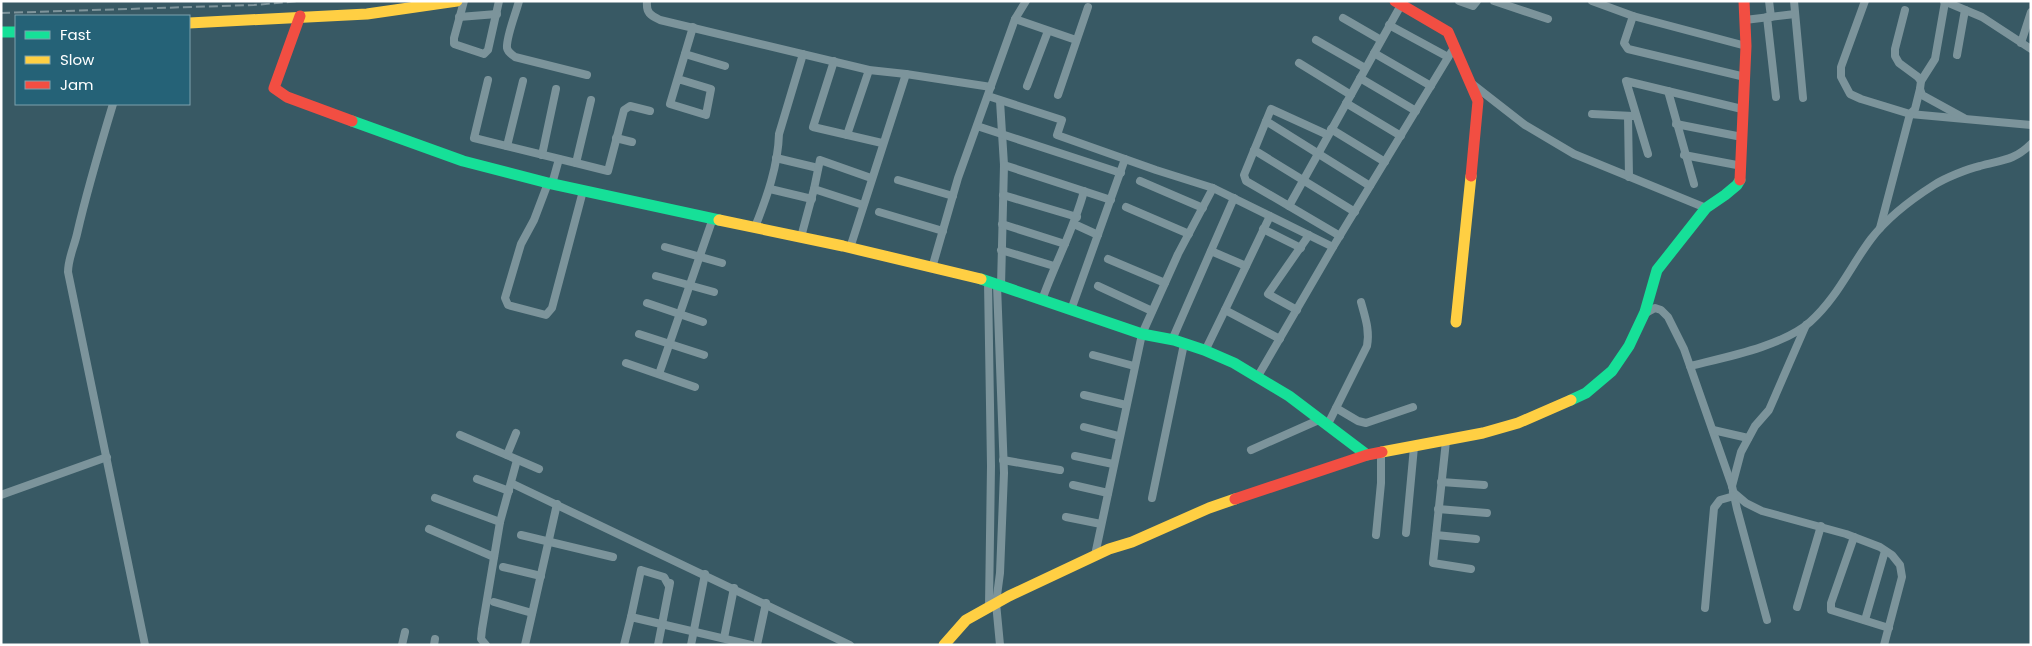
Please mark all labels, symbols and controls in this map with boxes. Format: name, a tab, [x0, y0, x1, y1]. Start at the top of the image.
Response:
legend	[15, 15, 190, 105]
text: Fast	[60, 24, 91, 45]
text: Slow	[60, 49, 95, 70]
text: Jam	[60, 74, 94, 95]

